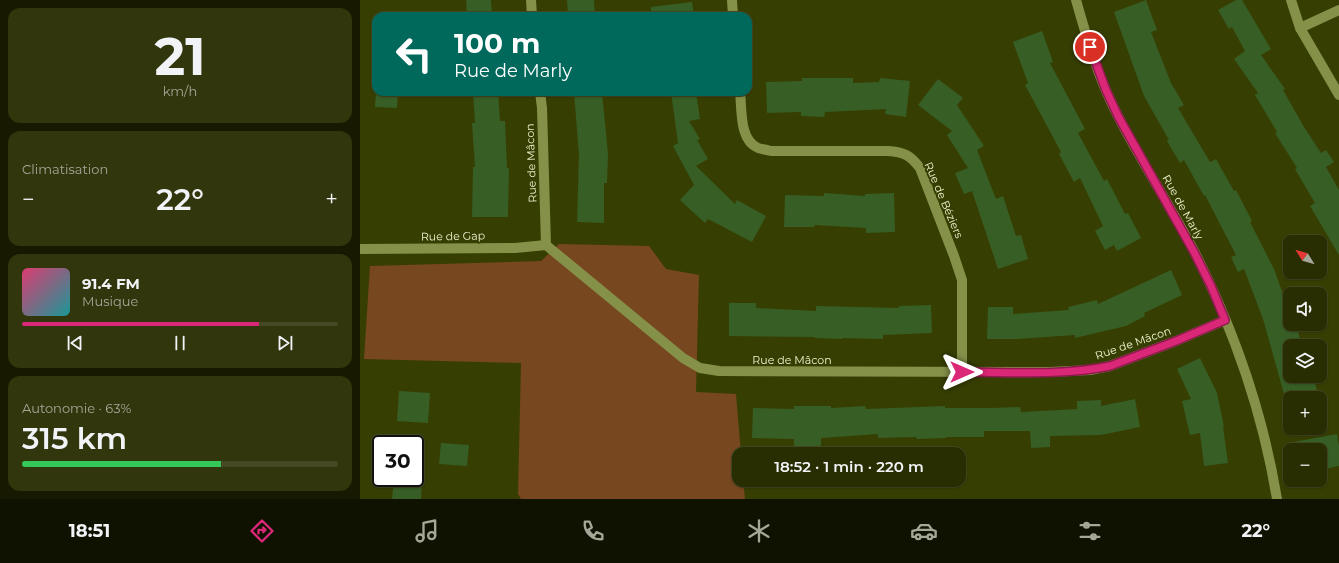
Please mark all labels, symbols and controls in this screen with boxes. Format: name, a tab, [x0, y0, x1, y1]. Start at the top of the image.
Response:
text: 21	[154, 25, 206, 88]
text: 100 m	[454, 26, 540, 60]
icon: left	[388, 28, 440, 80]
pin	[1073, 30, 1107, 64]
icon: arrive	[1079, 36, 1101, 58]
text: Rue de Marly	[454, 60, 572, 82]
text: km/h	[163, 83, 197, 99]
street label: Rue de Mâcon	[523, 123, 539, 203]
street label: Rue de Béziers	[922, 160, 967, 241]
text: Climatisation	[22, 161, 108, 177]
street label: Rue de Marly	[1159, 172, 1207, 242]
text: 22°	[156, 181, 204, 218]
text: −	[22, 186, 35, 213]
text: +	[325, 186, 338, 213]
street label: Rue de Gap	[421, 228, 485, 244]
north arrow	[1283, 235, 1327, 279]
map controls	[1283, 235, 1327, 487]
text: 91.4 FM	[82, 274, 140, 293]
button: sound	[1283, 287, 1327, 331]
text: Musique	[82, 293, 138, 309]
street label: Rue de Mâcon	[1093, 323, 1173, 363]
icon: previous	[64, 332, 86, 354]
icon: pause	[169, 332, 191, 354]
icon: next	[274, 332, 296, 354]
button: layers	[1283, 339, 1327, 383]
position arrow	[941, 351, 983, 393]
street label: Rue de Mâcon	[752, 353, 832, 367]
button: +	[1283, 391, 1327, 435]
text: Autonomie · 63%	[22, 400, 131, 416]
text: 315 km	[22, 420, 127, 457]
speed limit sign: 30	[372, 435, 424, 487]
button: −	[1283, 443, 1327, 487]
text: 18:52 · 1 min · 220 m	[774, 457, 924, 476]
icon: directions	[248, 517, 276, 545]
icon: music	[413, 517, 441, 545]
icon: phone	[579, 517, 607, 545]
icon: climate	[745, 517, 773, 545]
icon: car	[910, 517, 938, 545]
icon: filters	[1076, 517, 1104, 545]
text: 18:51	[69, 520, 110, 542]
text: 22°	[1241, 520, 1270, 542]

